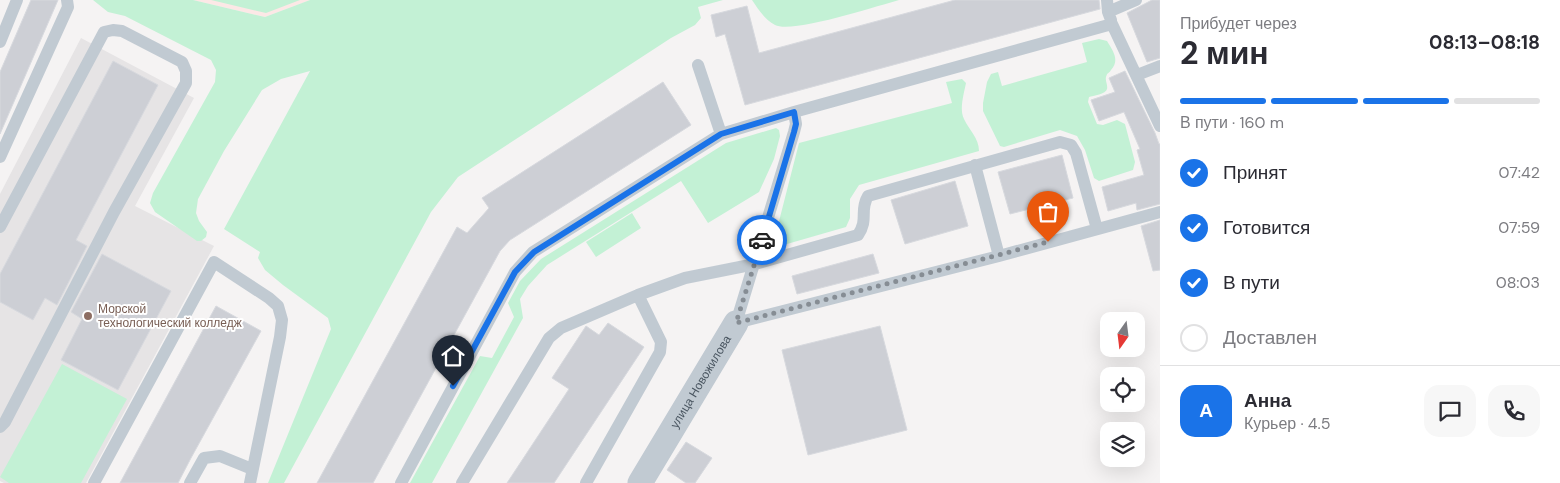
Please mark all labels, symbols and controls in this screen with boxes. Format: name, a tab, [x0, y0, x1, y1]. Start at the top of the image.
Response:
text: Прибудет через	[1180, 13, 1297, 34]
text: 08:13–08:18	[1429, 30, 1540, 55]
text: 2 мин	[1180, 32, 1269, 74]
text: В пути · 160 m	[1180, 112, 1284, 133]
icon: check	[1180, 159, 1208, 187]
text: Принят	[1223, 160, 1287, 185]
text: 07:42	[1499, 162, 1540, 183]
pin	[1027, 191, 1069, 242]
icon: bag	[1034, 198, 1062, 226]
icon: check	[1180, 214, 1208, 242]
courier	[737, 215, 787, 265]
text: Готовится	[1223, 215, 1310, 240]
text: 07:59	[1498, 217, 1540, 238]
icon: car	[748, 226, 776, 254]
icon: check	[1180, 269, 1208, 297]
text: В пути	[1223, 270, 1280, 295]
text: 08:03	[1496, 272, 1540, 293]
place label: Морской технологический колледж	[98, 301, 242, 331]
marker: Морской технологический колледж	[82, 310, 94, 322]
north arrow	[1100, 312, 1145, 358]
map controls	[1100, 312, 1145, 467]
text: Доставлен	[1223, 325, 1317, 350]
street label: улица Новожилова	[667, 332, 735, 431]
pin	[432, 335, 474, 386]
icon: home	[439, 342, 467, 370]
button: locate	[1100, 367, 1145, 412]
button: chat	[1424, 385, 1476, 437]
button: phone	[1488, 385, 1540, 437]
text: Анна	[1244, 388, 1291, 413]
text: А	[1199, 398, 1213, 423]
text: Курьер · 4.5	[1244, 413, 1331, 434]
button: layers	[1100, 422, 1145, 467]

